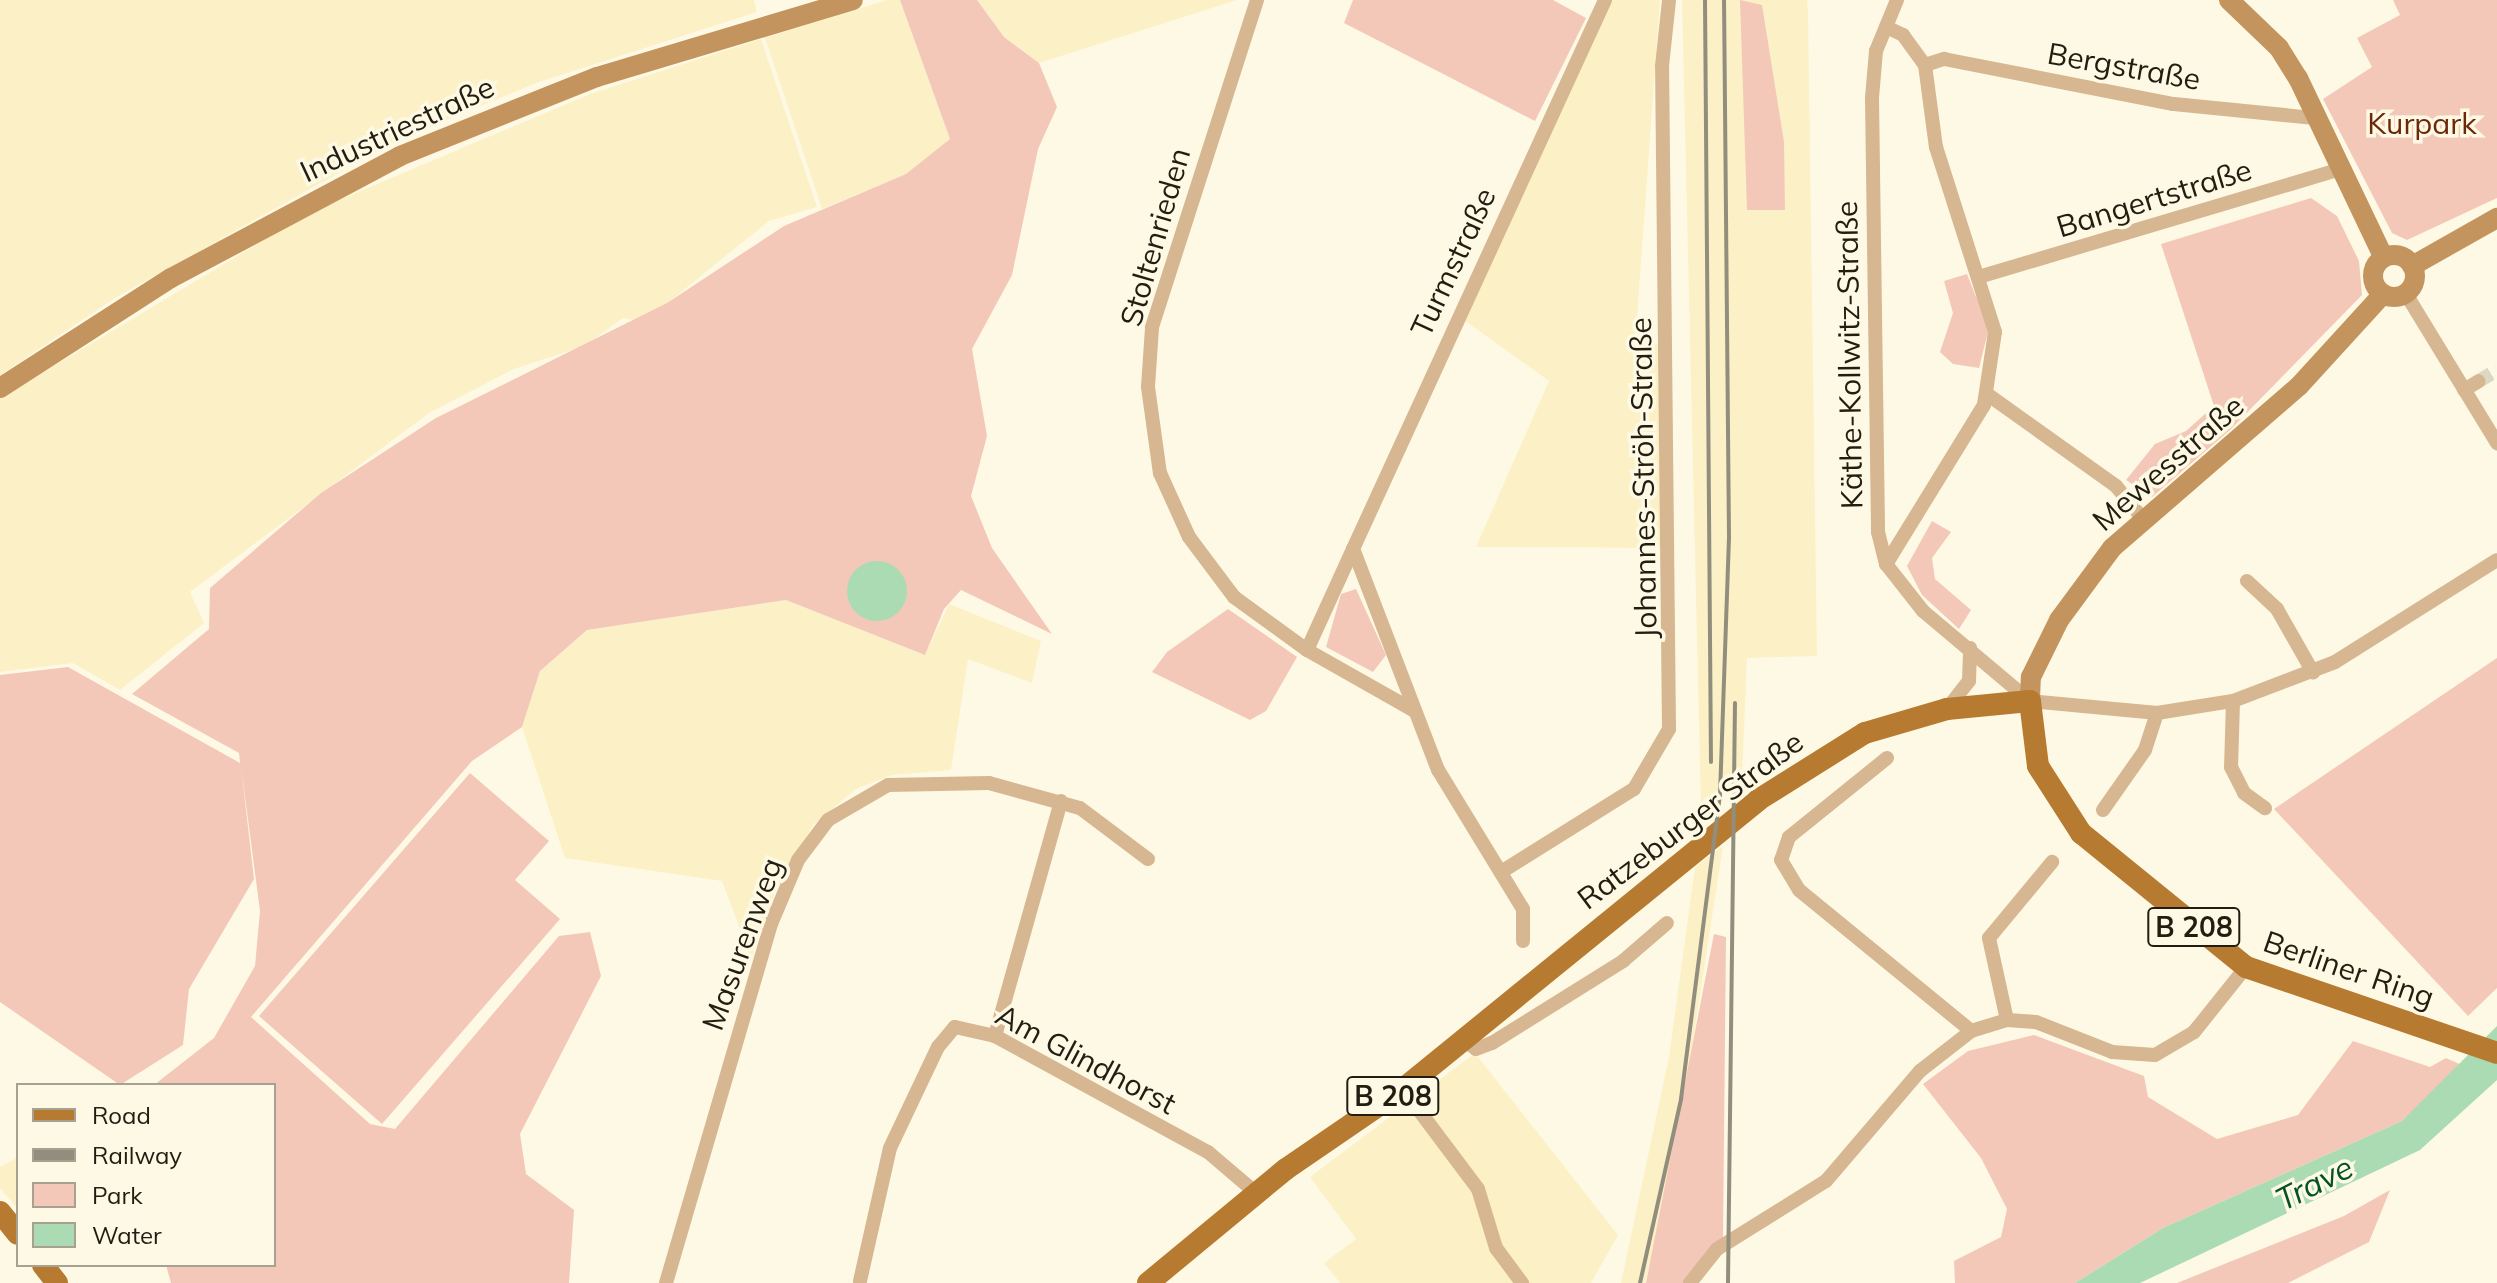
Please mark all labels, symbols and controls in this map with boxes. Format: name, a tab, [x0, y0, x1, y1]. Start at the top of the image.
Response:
street label: Bergstraße	[2045, 35, 2203, 97]
street label: Industriestraße	[294, 68, 500, 190]
park label: Kurpark	[2367, 105, 2477, 141]
street label: Stoltenrieden	[1112, 144, 1198, 330]
street label: Bangertstraße	[2052, 151, 2256, 245]
street label: Turmstraße	[1403, 182, 1503, 342]
street label: Käthe-Kollwitz-Straße	[1828, 201, 1870, 509]
street label: Johannes-Ströh-Straße	[1622, 317, 1664, 639]
street label: Mewesstraße	[2085, 388, 2251, 538]
street label: Ratzeburger Straße	[1570, 723, 1810, 917]
street label: Masurenweg	[694, 853, 790, 1035]
road number: B 208	[2146, 903, 2242, 951]
street label: Berliner Ring	[2259, 923, 2439, 1015]
street label: Am Glindhorst	[990, 996, 1182, 1122]
road number: B 208	[1345, 1072, 1441, 1120]
legend	[16, 1083, 276, 1267]
text: Road	[92, 1100, 151, 1130]
text: Railway	[92, 1140, 182, 1170]
water label: Trave	[2269, 1147, 2359, 1219]
text: Park	[92, 1180, 143, 1210]
text: Water	[92, 1220, 162, 1250]

